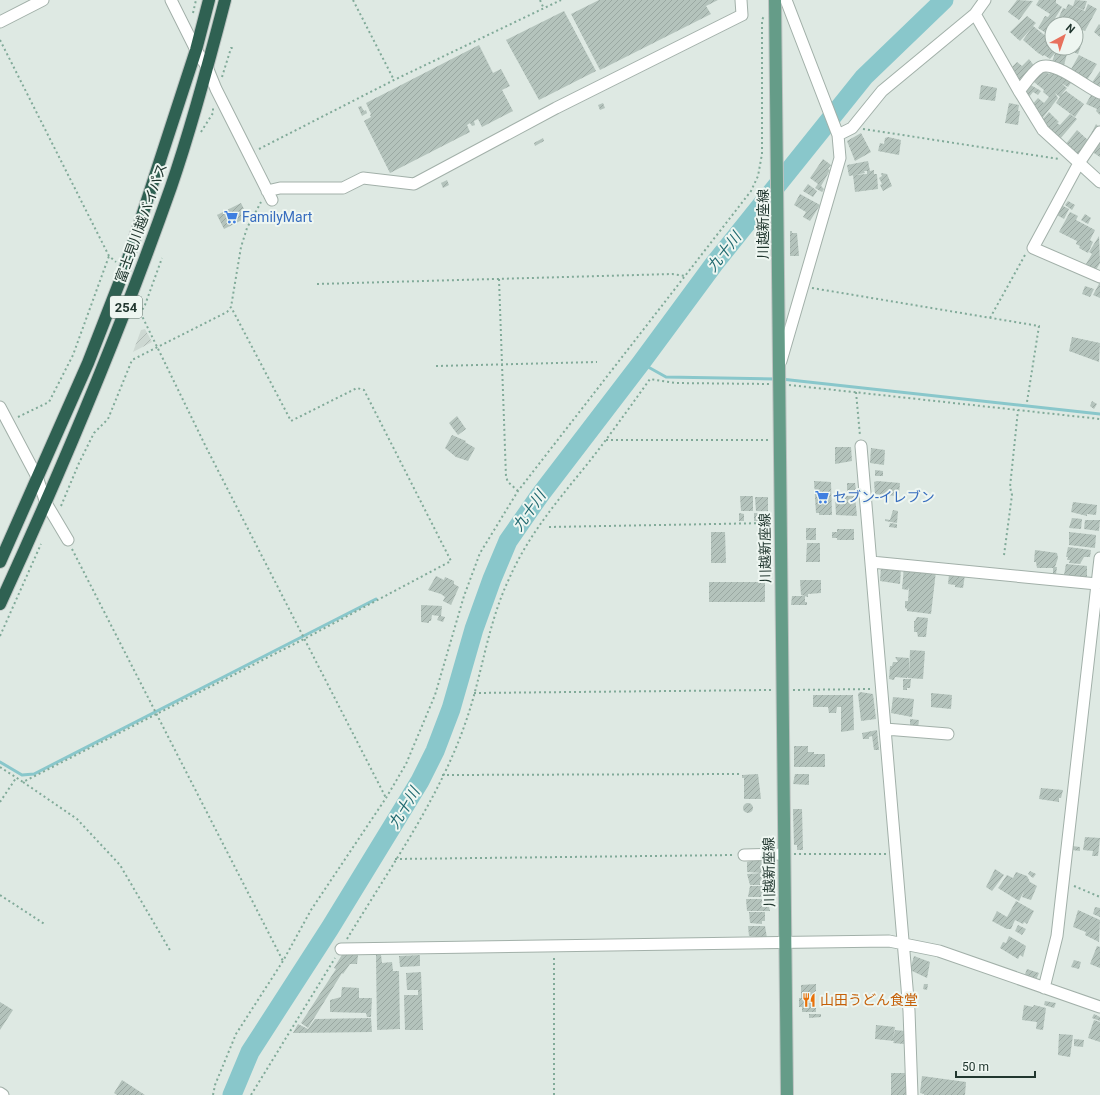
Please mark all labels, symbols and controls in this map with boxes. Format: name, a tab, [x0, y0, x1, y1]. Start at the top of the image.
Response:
north arrow	[1044, 16, 1084, 56]
text: N	[1063, 21, 1077, 36]
street label: 富士見川越バイパス	[112, 161, 170, 285]
street label: 川越新座線	[755, 189, 771, 259]
supermarket icon: FamilyMart	[223, 209, 239, 225]
place label: FamilyMart	[242, 209, 313, 225]
water label: 九十川	[703, 227, 746, 275]
road number: 254	[110, 296, 142, 318]
water label: 九十川	[509, 486, 550, 535]
supermarket icon: セブン-イレブン	[814, 489, 830, 505]
place label: セブン-イレブン	[833, 489, 935, 505]
street label: 川越新座線	[756, 513, 774, 583]
water label: 九十川	[385, 782, 424, 832]
street label: 川越新座線	[760, 837, 778, 907]
restaurant icon: 山田うどん食堂	[801, 992, 817, 1008]
place label: 山田うどん食堂	[820, 992, 918, 1008]
scale bar	[956, 1053, 1035, 1079]
text: 50 m	[962, 1060, 989, 1074]

